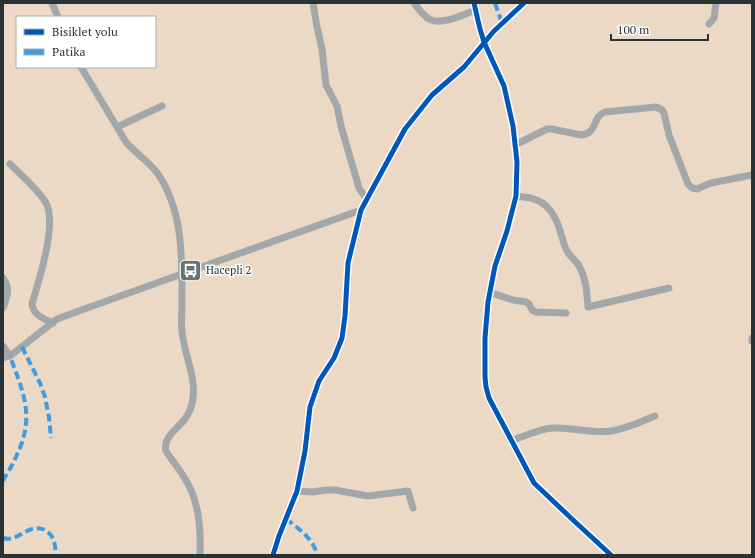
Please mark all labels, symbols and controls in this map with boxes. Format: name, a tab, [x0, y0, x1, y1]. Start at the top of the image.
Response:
legend	[16, 16, 156, 68]
scale bar	[611, 16, 708, 42]
text: 100 m	[617, 22, 650, 37]
text: Bisiklet yolu	[52, 24, 118, 39]
text: Patika	[52, 44, 86, 59]
bus stop icon: Hacepli 2	[178, 257, 204, 283]
place label: Hacepli 2	[206, 263, 252, 277]

